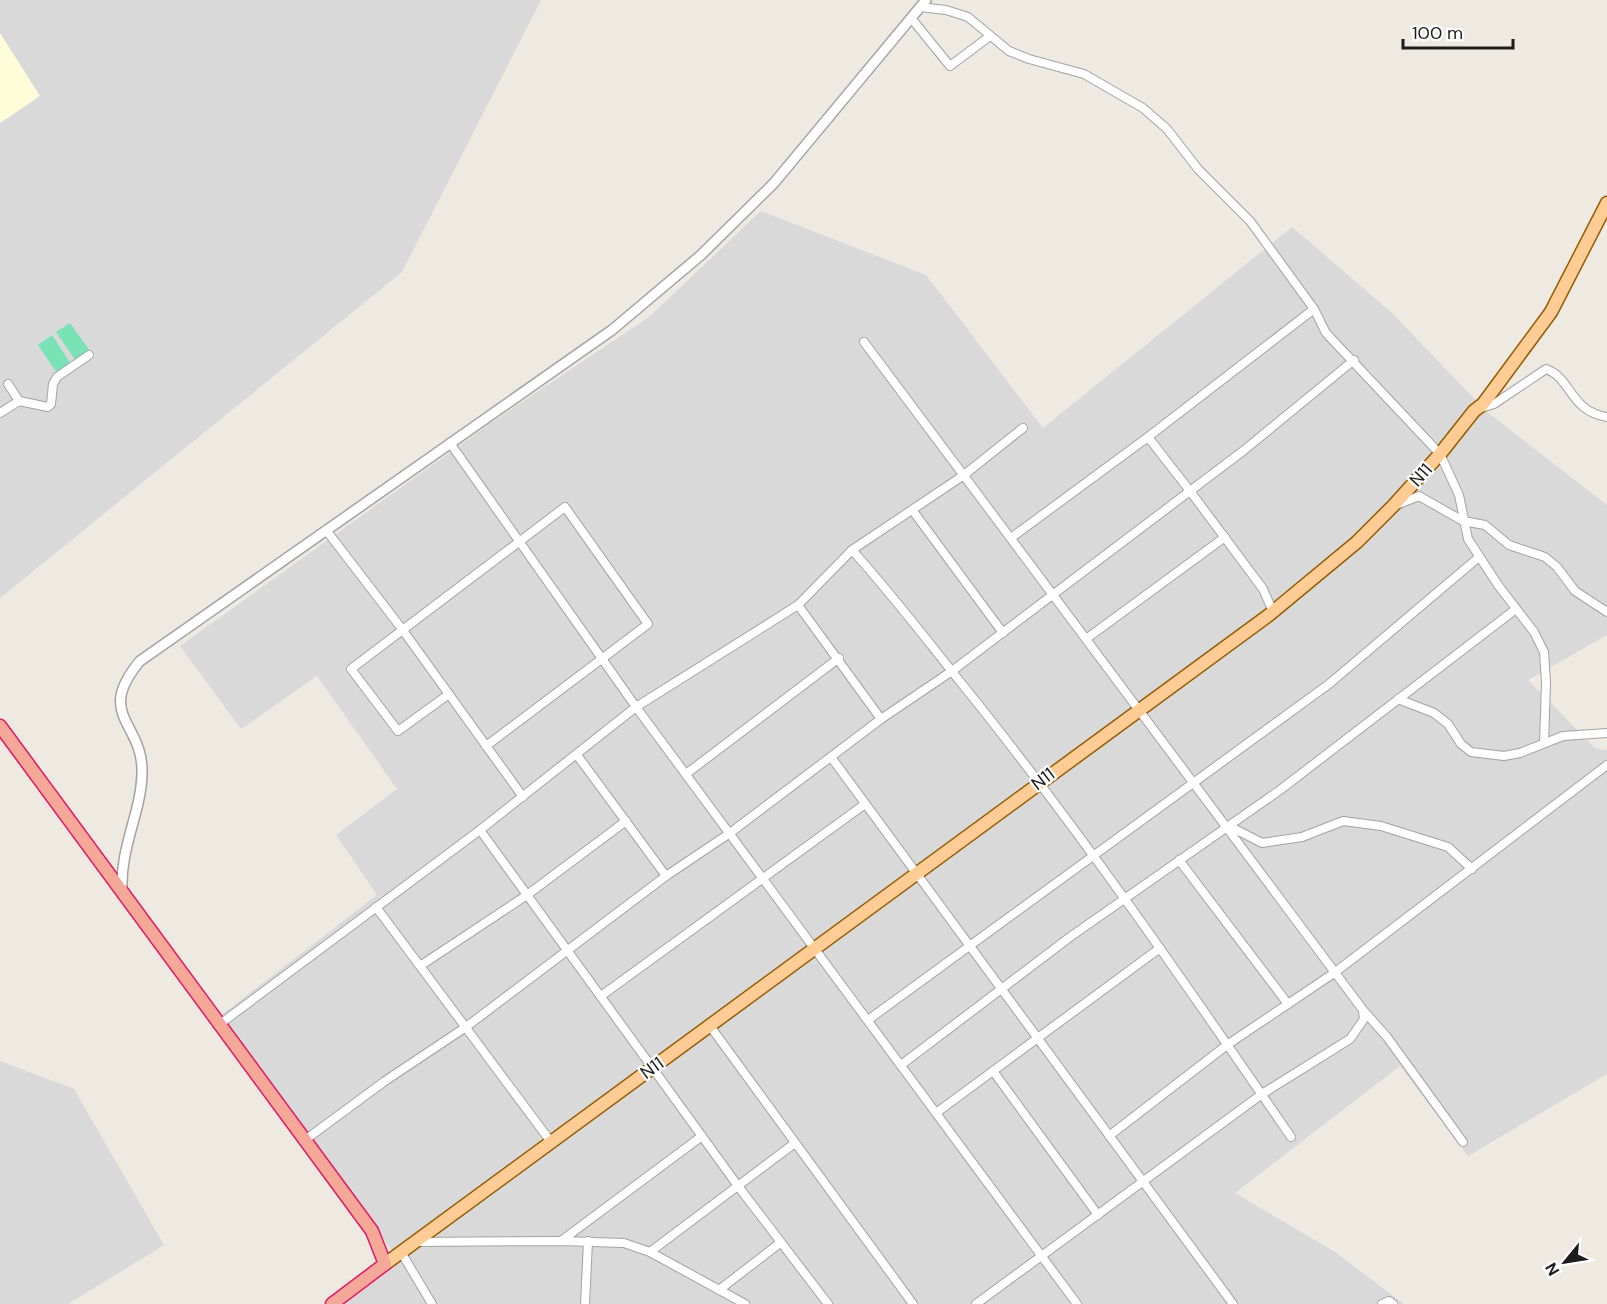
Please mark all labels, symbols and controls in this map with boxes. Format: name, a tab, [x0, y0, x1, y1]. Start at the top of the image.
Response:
scale bar	[1403, 12, 1512, 50]
text: 100 m	[1412, 21, 1463, 45]
street label: N11	[1404, 458, 1438, 492]
street label: N11	[1026, 762, 1060, 796]
street label: N11	[635, 1051, 669, 1085]
north arrow	[1535, 1232, 1595, 1292]
text: N	[1540, 1259, 1564, 1280]

